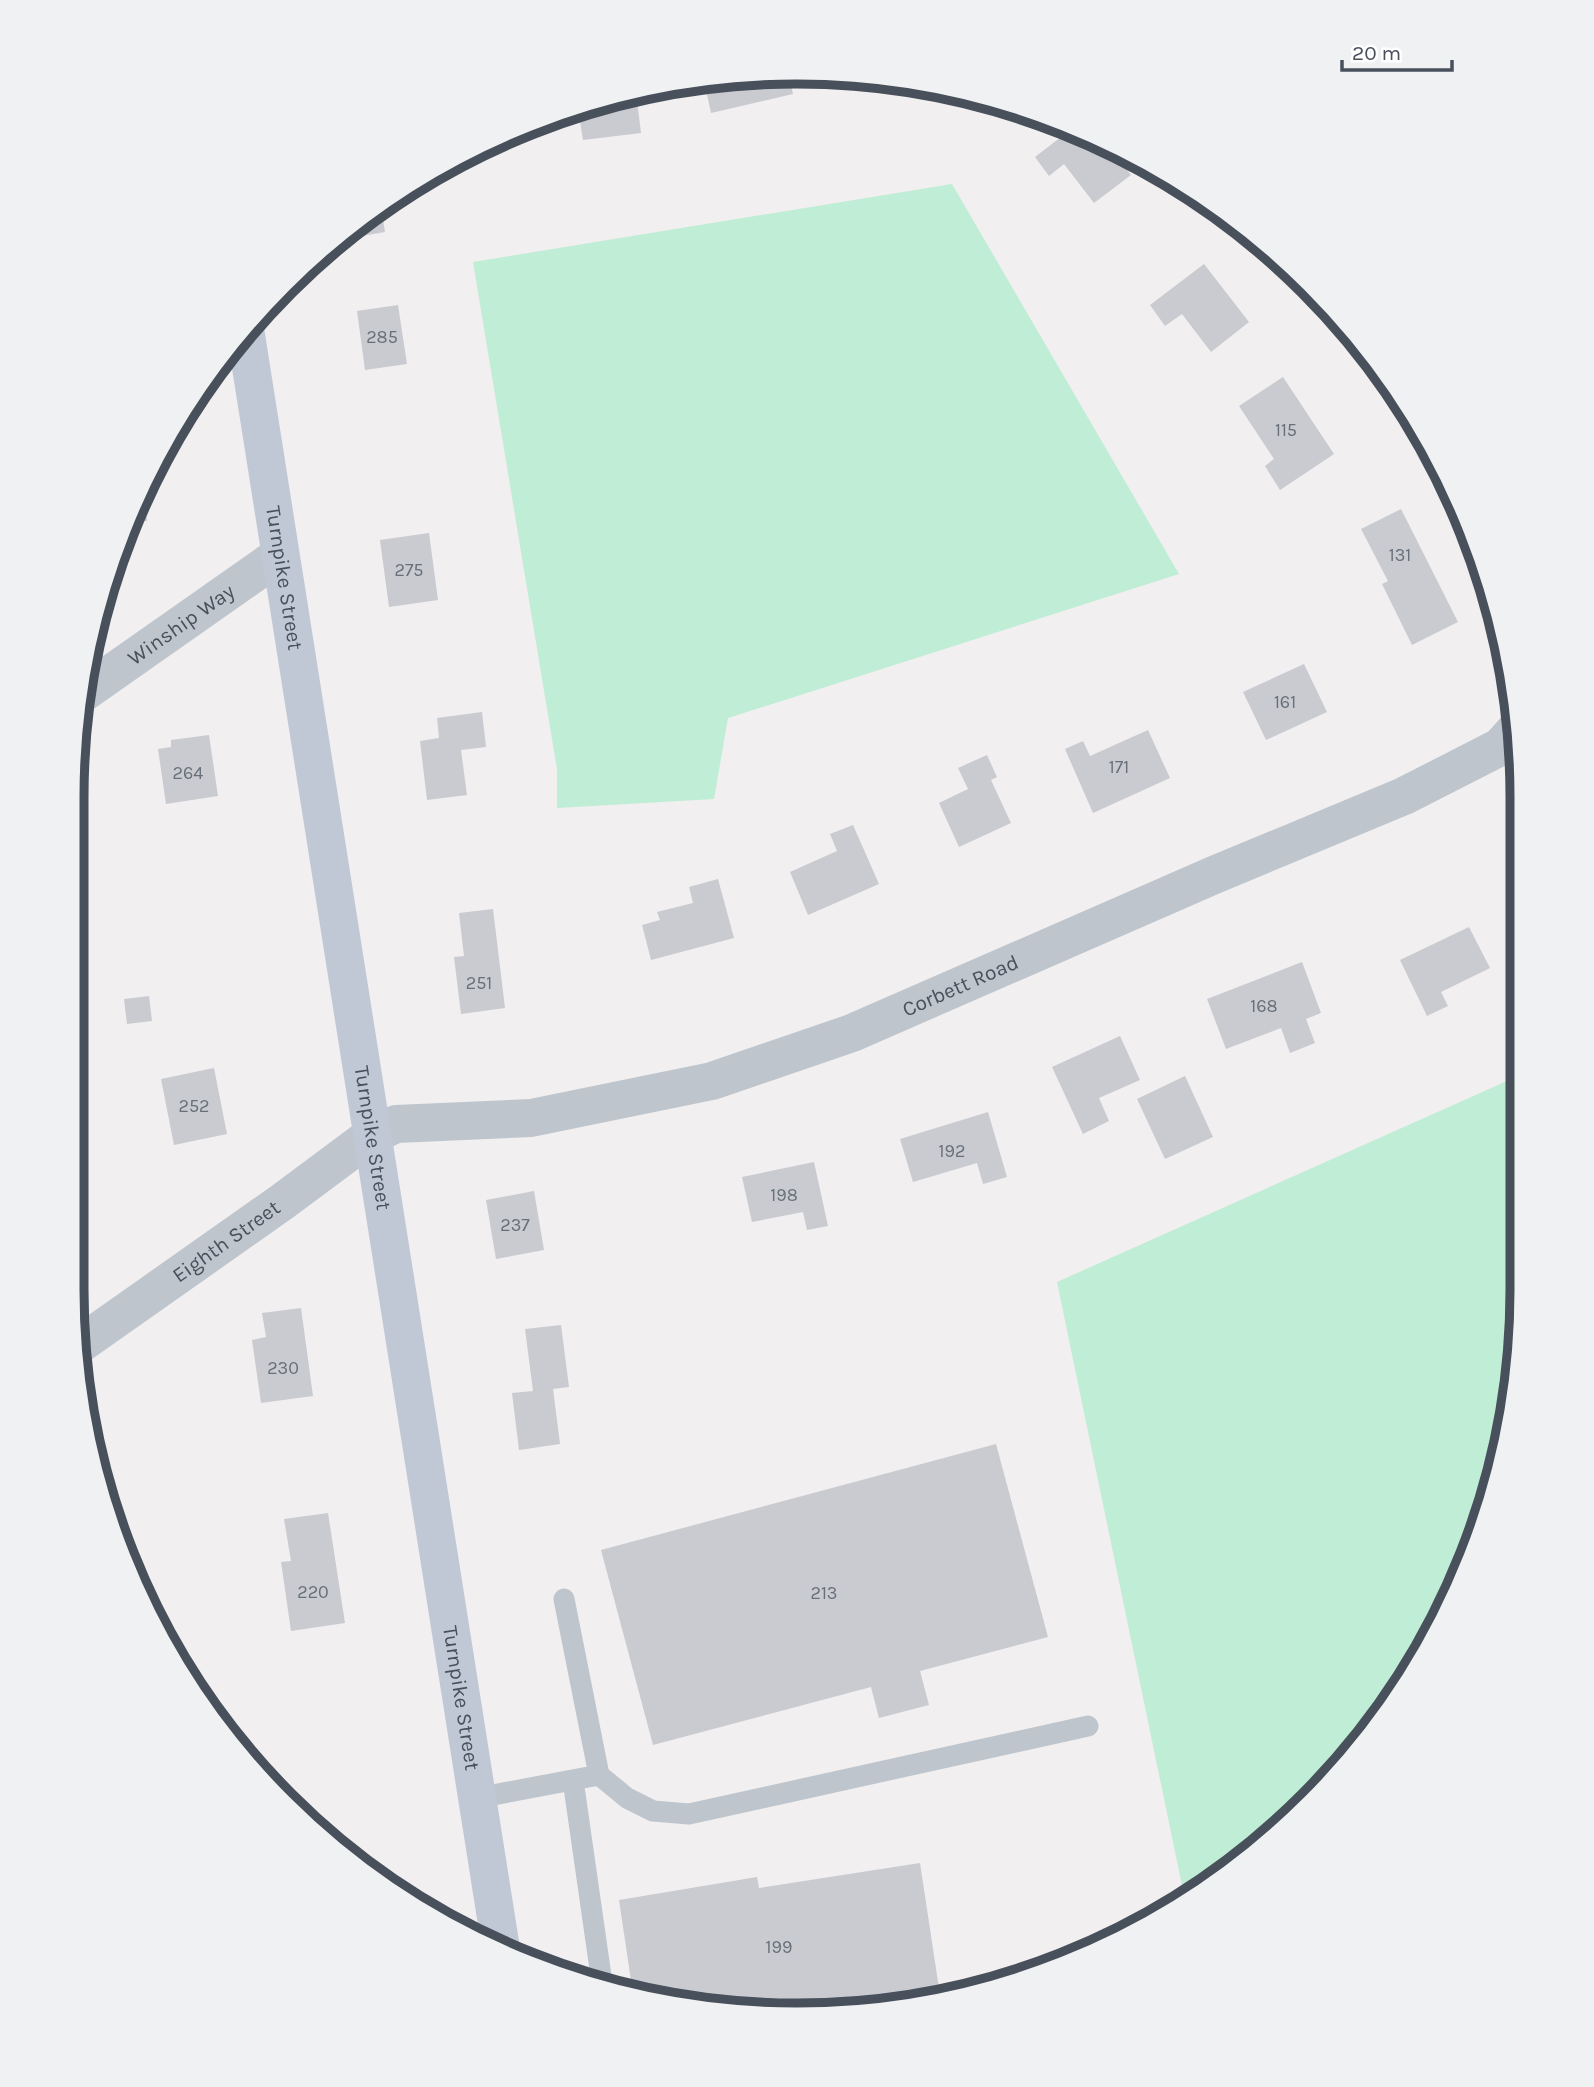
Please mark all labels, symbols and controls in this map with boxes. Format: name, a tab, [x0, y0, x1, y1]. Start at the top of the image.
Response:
scale bar	[1342, 28, 1452, 72]
text: 20 m	[1352, 41, 1401, 65]
house number: 285	[366, 326, 398, 348]
house number: 115	[1275, 419, 1297, 441]
street label: Turnpike Street	[261, 504, 308, 652]
house number: 131	[1389, 544, 1411, 566]
house number: 275	[394, 559, 424, 581]
street label: Winship Way	[123, 579, 239, 670]
house number: 161	[1274, 691, 1296, 713]
house number: 171	[1109, 756, 1129, 778]
house number: 264	[173, 762, 203, 784]
street label: Corbett Road	[899, 950, 1022, 1022]
house number: 251	[466, 972, 492, 994]
house number: 168	[1250, 995, 1278, 1017]
street label: Turnpike Street	[350, 1064, 396, 1212]
house number: 252	[178, 1095, 210, 1117]
house number: 192	[939, 1140, 965, 1162]
house number: 198	[770, 1184, 798, 1206]
street label: Eighth Street	[168, 1195, 285, 1287]
house number: 237	[500, 1214, 530, 1236]
house number: 230	[267, 1357, 299, 1379]
house number: 220	[297, 1581, 329, 1603]
house number: 213	[810, 1582, 838, 1604]
street label: Turnpike Street	[438, 1624, 485, 1772]
house number: 199	[766, 1936, 792, 1958]

